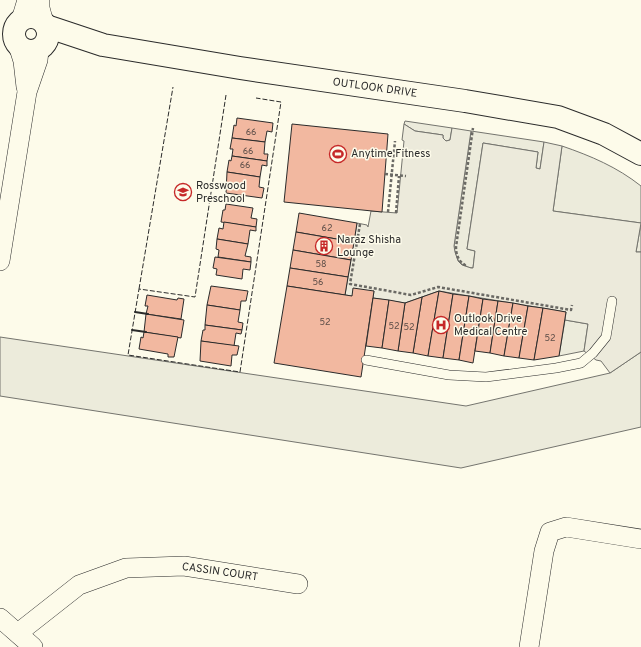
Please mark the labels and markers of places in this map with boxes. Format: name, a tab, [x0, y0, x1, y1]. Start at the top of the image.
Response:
sports icon: Anytime Fitness	[328, 144, 348, 164]
place label: Anytime Fitness	[351, 147, 430, 161]
place label: Rosswood Preschool	[196, 179, 246, 206]
school or university icon: Rosswood Preschool	[173, 182, 193, 202]
place label: Naraz Shisha Lounge	[337, 233, 401, 260]
building icon: Naraz Shisha Lounge	[314, 236, 334, 256]
place label: Outlook Drive Medical Centre	[454, 312, 528, 339]
hospital icon: Outlook Drive Medical Centre	[431, 315, 451, 335]

